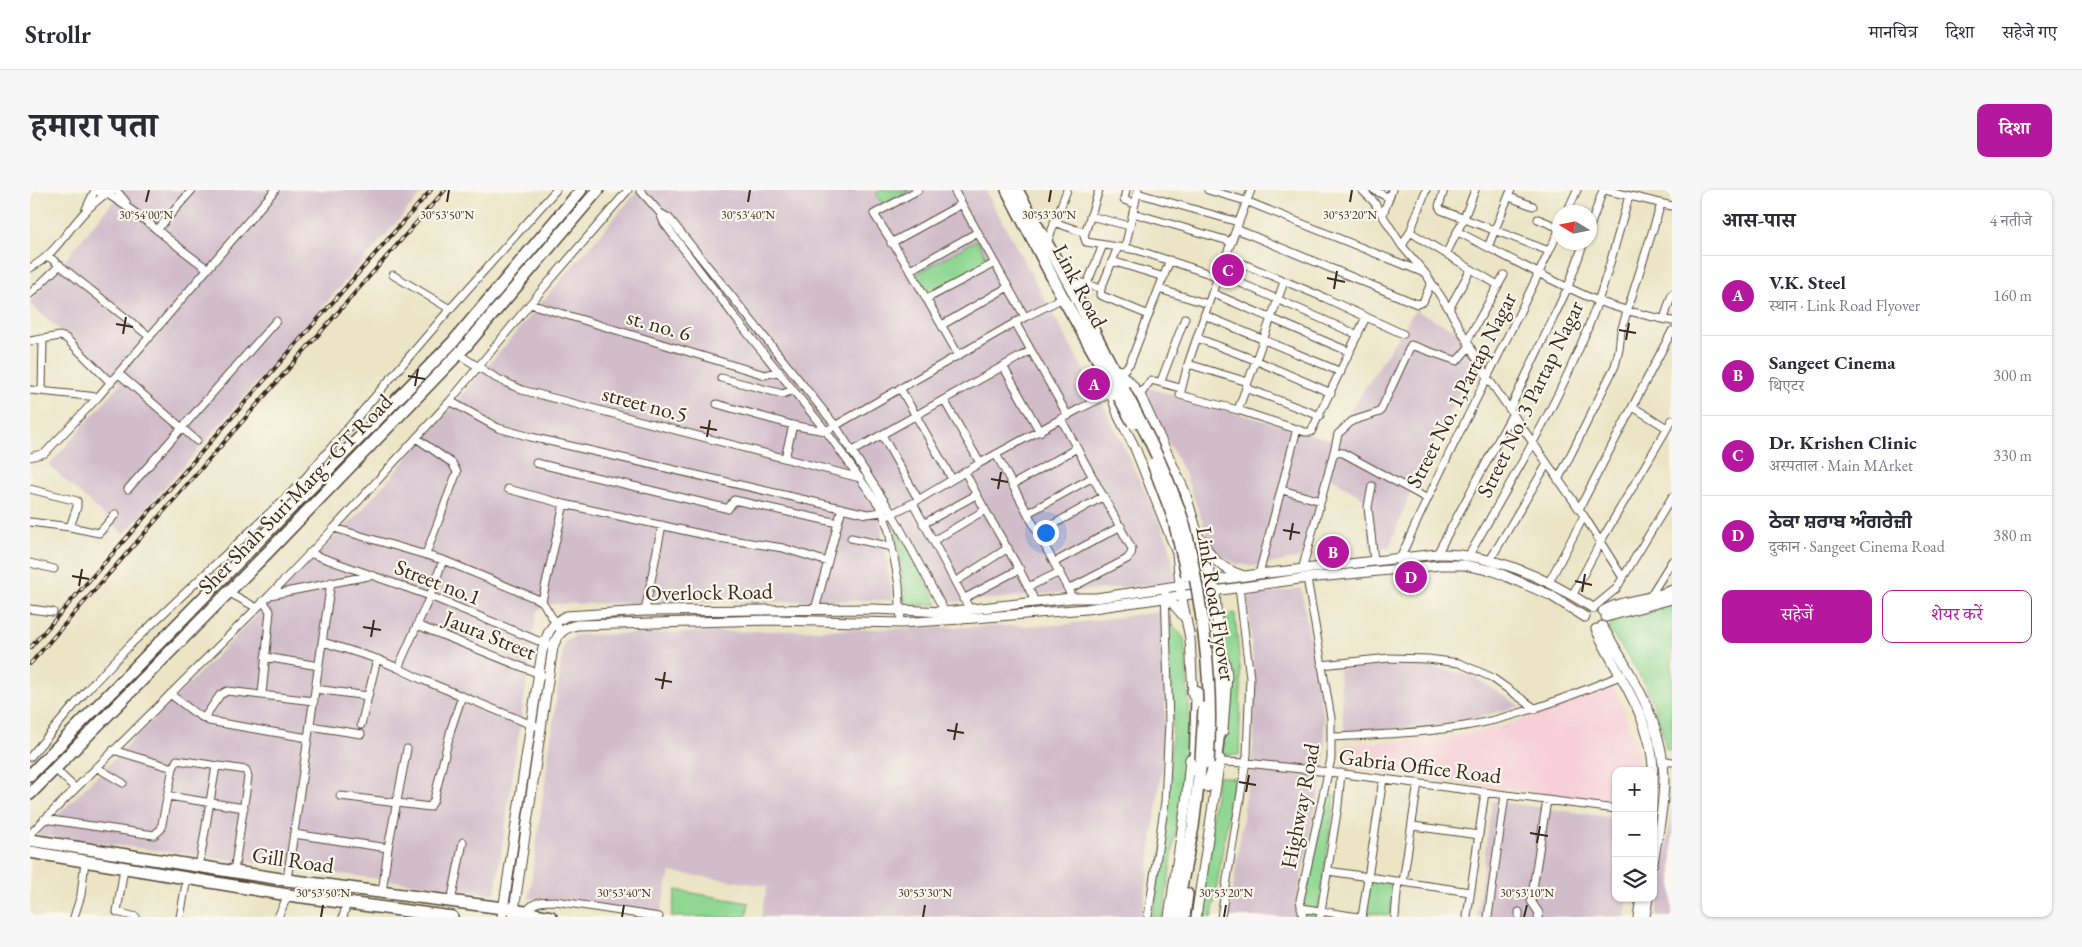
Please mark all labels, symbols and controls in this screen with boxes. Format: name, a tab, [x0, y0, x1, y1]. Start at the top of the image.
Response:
text: Strollr	[25, 19, 91, 50]
text: मानचित्र	[1869, 20, 1918, 43]
text: दिशा	[1946, 20, 1974, 43]
text: सहेजे गए	[2002, 20, 2057, 43]
text: हमारा पता	[30, 102, 157, 147]
button: दिशा	[1977, 104, 2052, 157]
north arrow	[1552, 205, 1597, 250]
text: आस-पास	[1722, 206, 1795, 233]
text: 30°54'00"N	[119, 207, 173, 223]
text: 30°53'50"N	[420, 207, 474, 223]
text: 30°53'40"N	[721, 207, 775, 223]
text: 30°53'30"N	[1022, 207, 1076, 223]
text: 30°53'20"N	[1323, 207, 1377, 223]
text: 4 नतीजे	[1990, 210, 2032, 231]
street label: Link Road	[1046, 239, 1114, 334]
pin: C	[1212, 251, 1244, 289]
text: V.K. Steel	[1769, 270, 1846, 295]
text: A	[1732, 285, 1744, 306]
text: 160 m	[1993, 285, 2032, 306]
street label: Street No. 1,Partap Nagar	[1399, 287, 1523, 493]
street label: Street No. 3 Partap Nagar	[1470, 295, 1591, 502]
text: स्थान · Link Road Flyover	[1769, 295, 1920, 316]
street label: st. no. 6	[624, 302, 695, 348]
text: Sangeet Cinema	[1769, 350, 1896, 375]
pin: A	[1078, 365, 1110, 403]
text: B	[1733, 365, 1743, 386]
text: 300 m	[1993, 365, 2032, 386]
text: थिएटर	[1769, 375, 1804, 396]
street label: street no.5	[599, 379, 691, 429]
street label: Sher Shah Suri Marg - GT Road	[191, 387, 399, 600]
text: Dr. Krishen Clinic	[1769, 430, 1917, 455]
text: C	[1732, 445, 1744, 466]
text: 330 m	[1993, 445, 2032, 466]
text: अस्पताल · Main MArket	[1769, 455, 1913, 476]
text: ਠੇਕਾ ਸ਼ਰਾਬ ਅੰਗਰੇਜ਼ੀ	[1769, 509, 1912, 534]
your location	[1033, 520, 1059, 546]
street label: Link Road Flyover	[1189, 525, 1243, 684]
text: D	[1732, 525, 1744, 546]
text: 380 m	[1993, 525, 2032, 546]
pin: B	[1317, 533, 1349, 571]
text: दुकान · Sangeet Cinema Road	[1769, 536, 1945, 557]
street label: Street no.1	[391, 552, 485, 612]
pin: D	[1395, 558, 1427, 596]
street label: Overlock Road	[645, 576, 774, 608]
button: सहेजें	[1722, 590, 1872, 643]
button: शेयर करें	[1882, 590, 2032, 643]
street label: Jaura Street	[438, 603, 540, 667]
street label: Highway Road	[1274, 740, 1327, 871]
street label: Gabria Office Road	[1337, 742, 1504, 790]
map controls	[1612, 767, 1657, 902]
button: +	[1612, 767, 1657, 812]
button: −	[1612, 812, 1657, 857]
street label: Gill Road	[250, 840, 337, 880]
button: layers	[1612, 857, 1657, 902]
text: 30°53'50"N	[296, 885, 350, 901]
text: 30°53'40"N	[597, 885, 651, 901]
text: 30°53'30"N	[898, 885, 952, 901]
text: 30°53'20"N	[1199, 885, 1253, 901]
text: 30°53'10"N	[1500, 885, 1554, 901]

